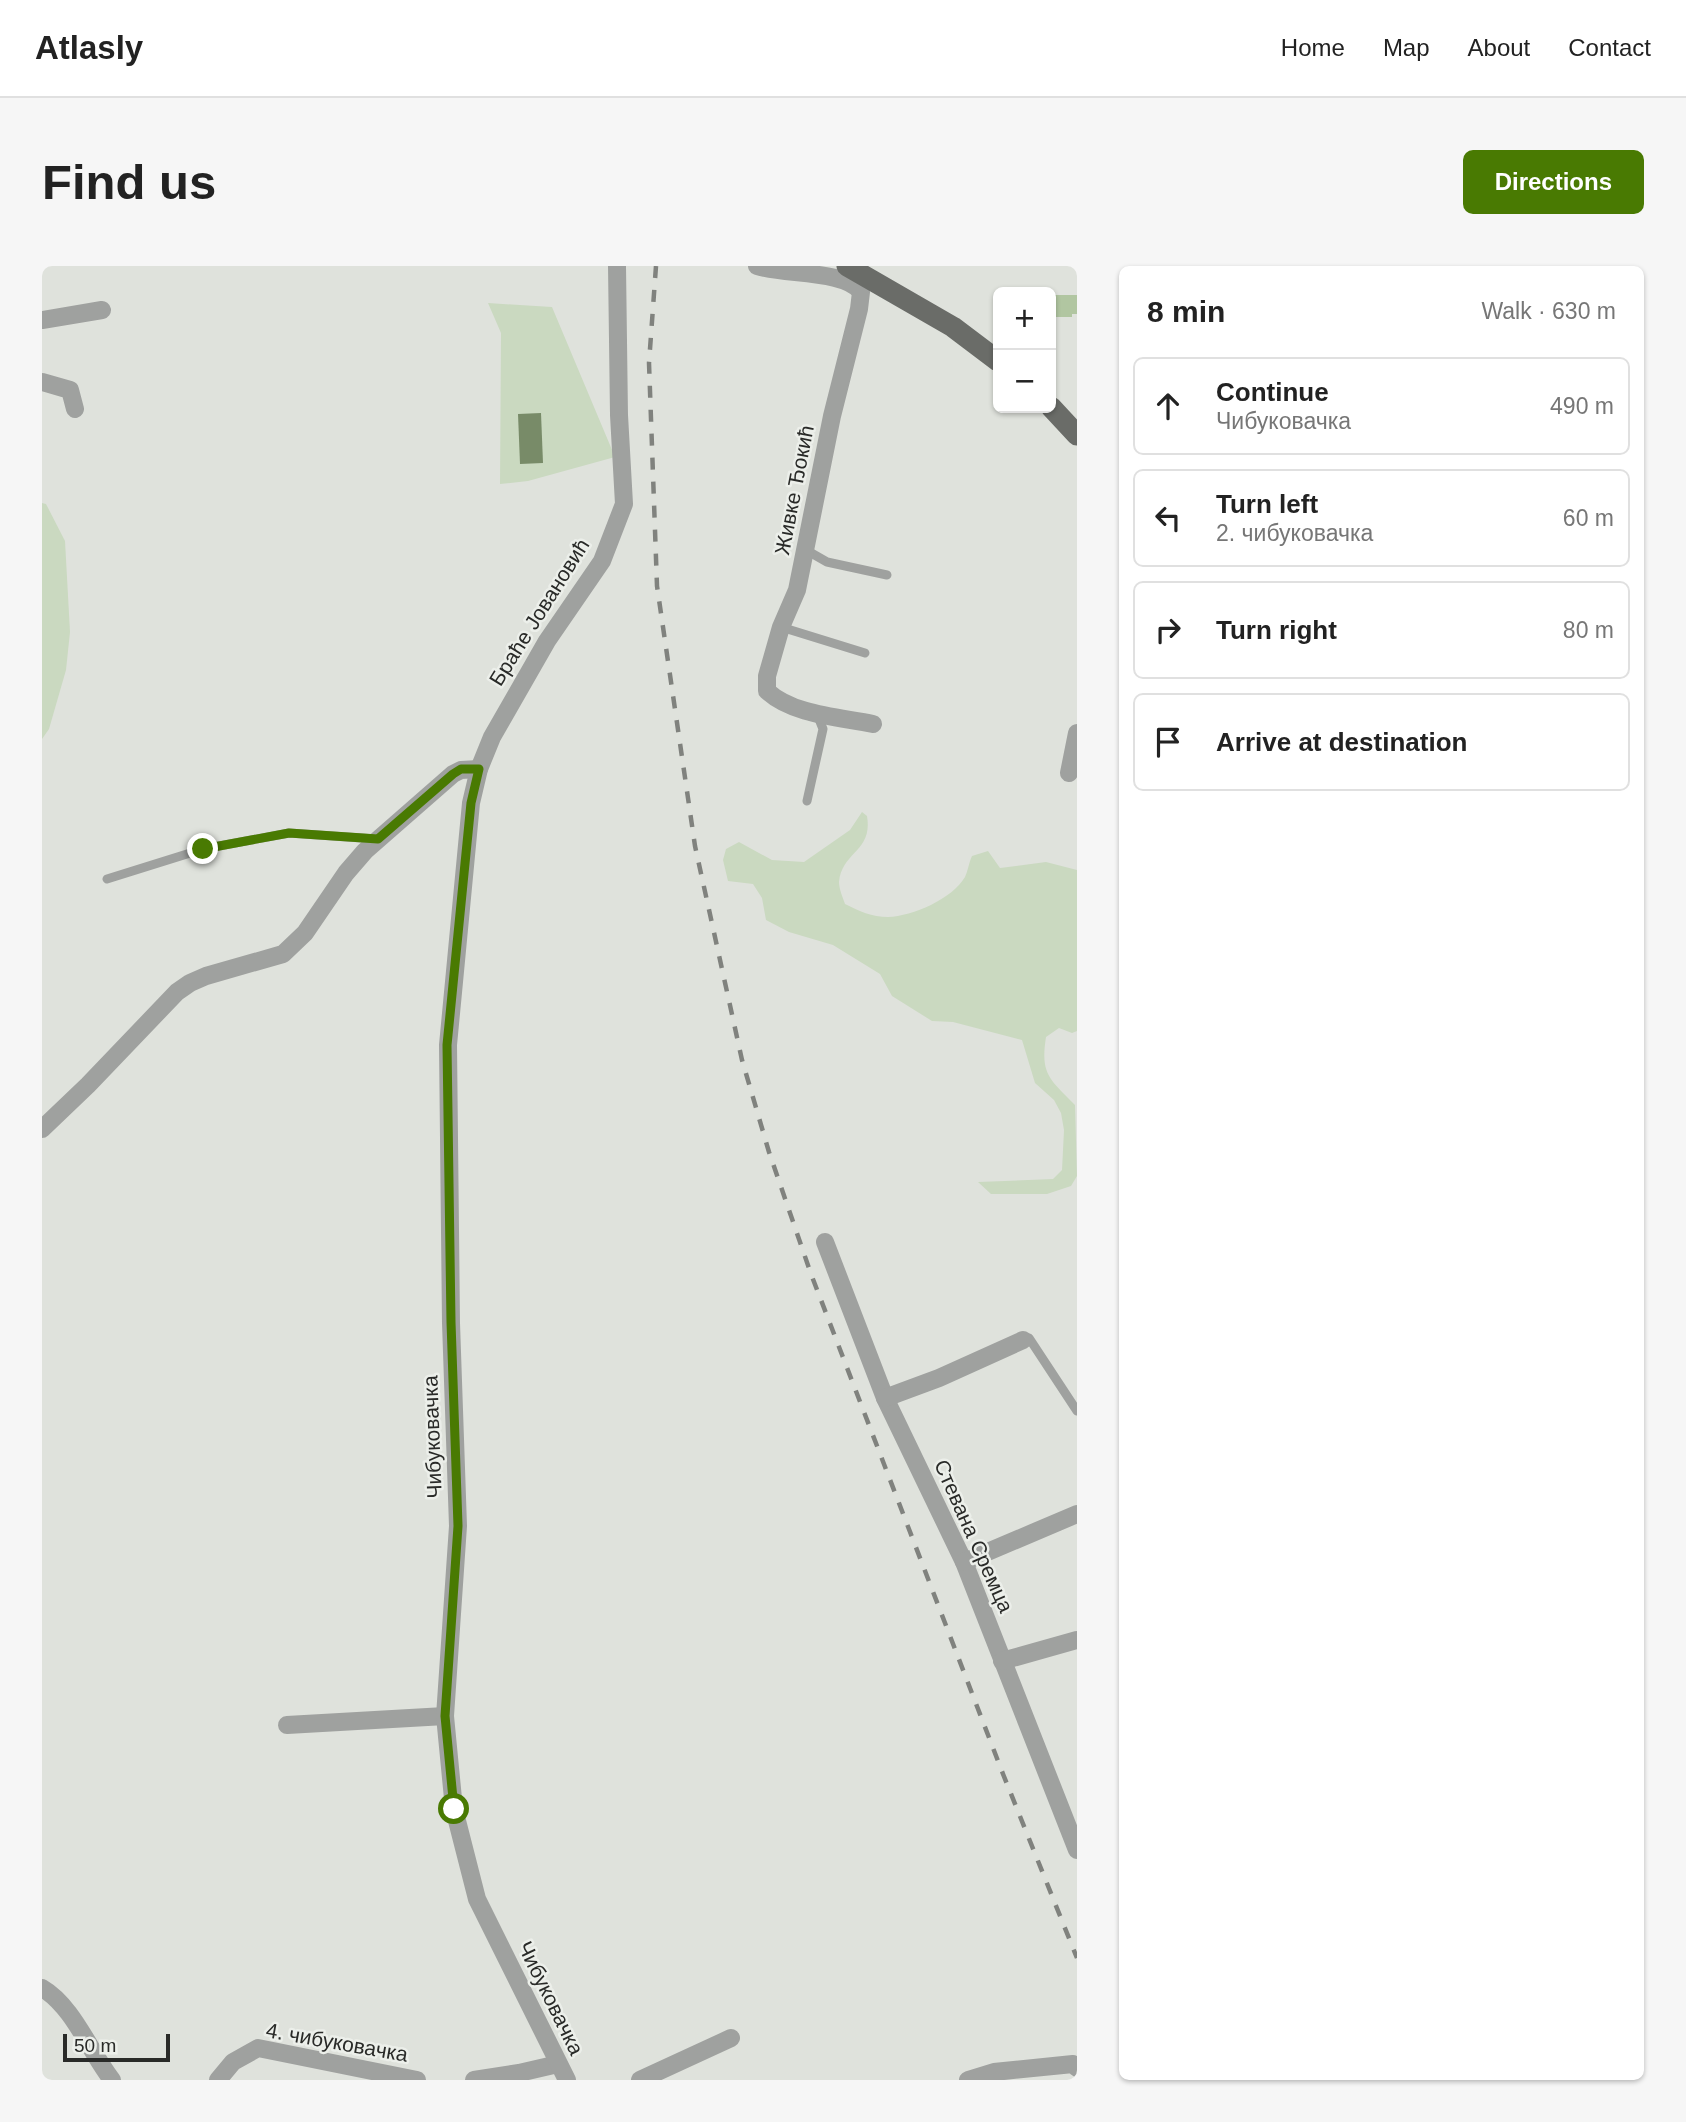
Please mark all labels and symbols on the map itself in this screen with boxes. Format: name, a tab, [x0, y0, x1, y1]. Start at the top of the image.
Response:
street label: Живке Ђокић	[770, 423, 818, 557]
street label: Браће Јовановић	[484, 534, 594, 690]
route end	[187, 833, 218, 864]
street label: Чибуковачка	[418, 1375, 446, 1499]
street label: Стевана Сремца	[930, 1456, 1018, 1616]
route start	[438, 1793, 469, 1824]
street label: Чибуковачка	[514, 1938, 589, 2059]
street label: 4. чибуковачка	[264, 2018, 410, 2066]
scale bar	[63, 2031, 170, 2063]

